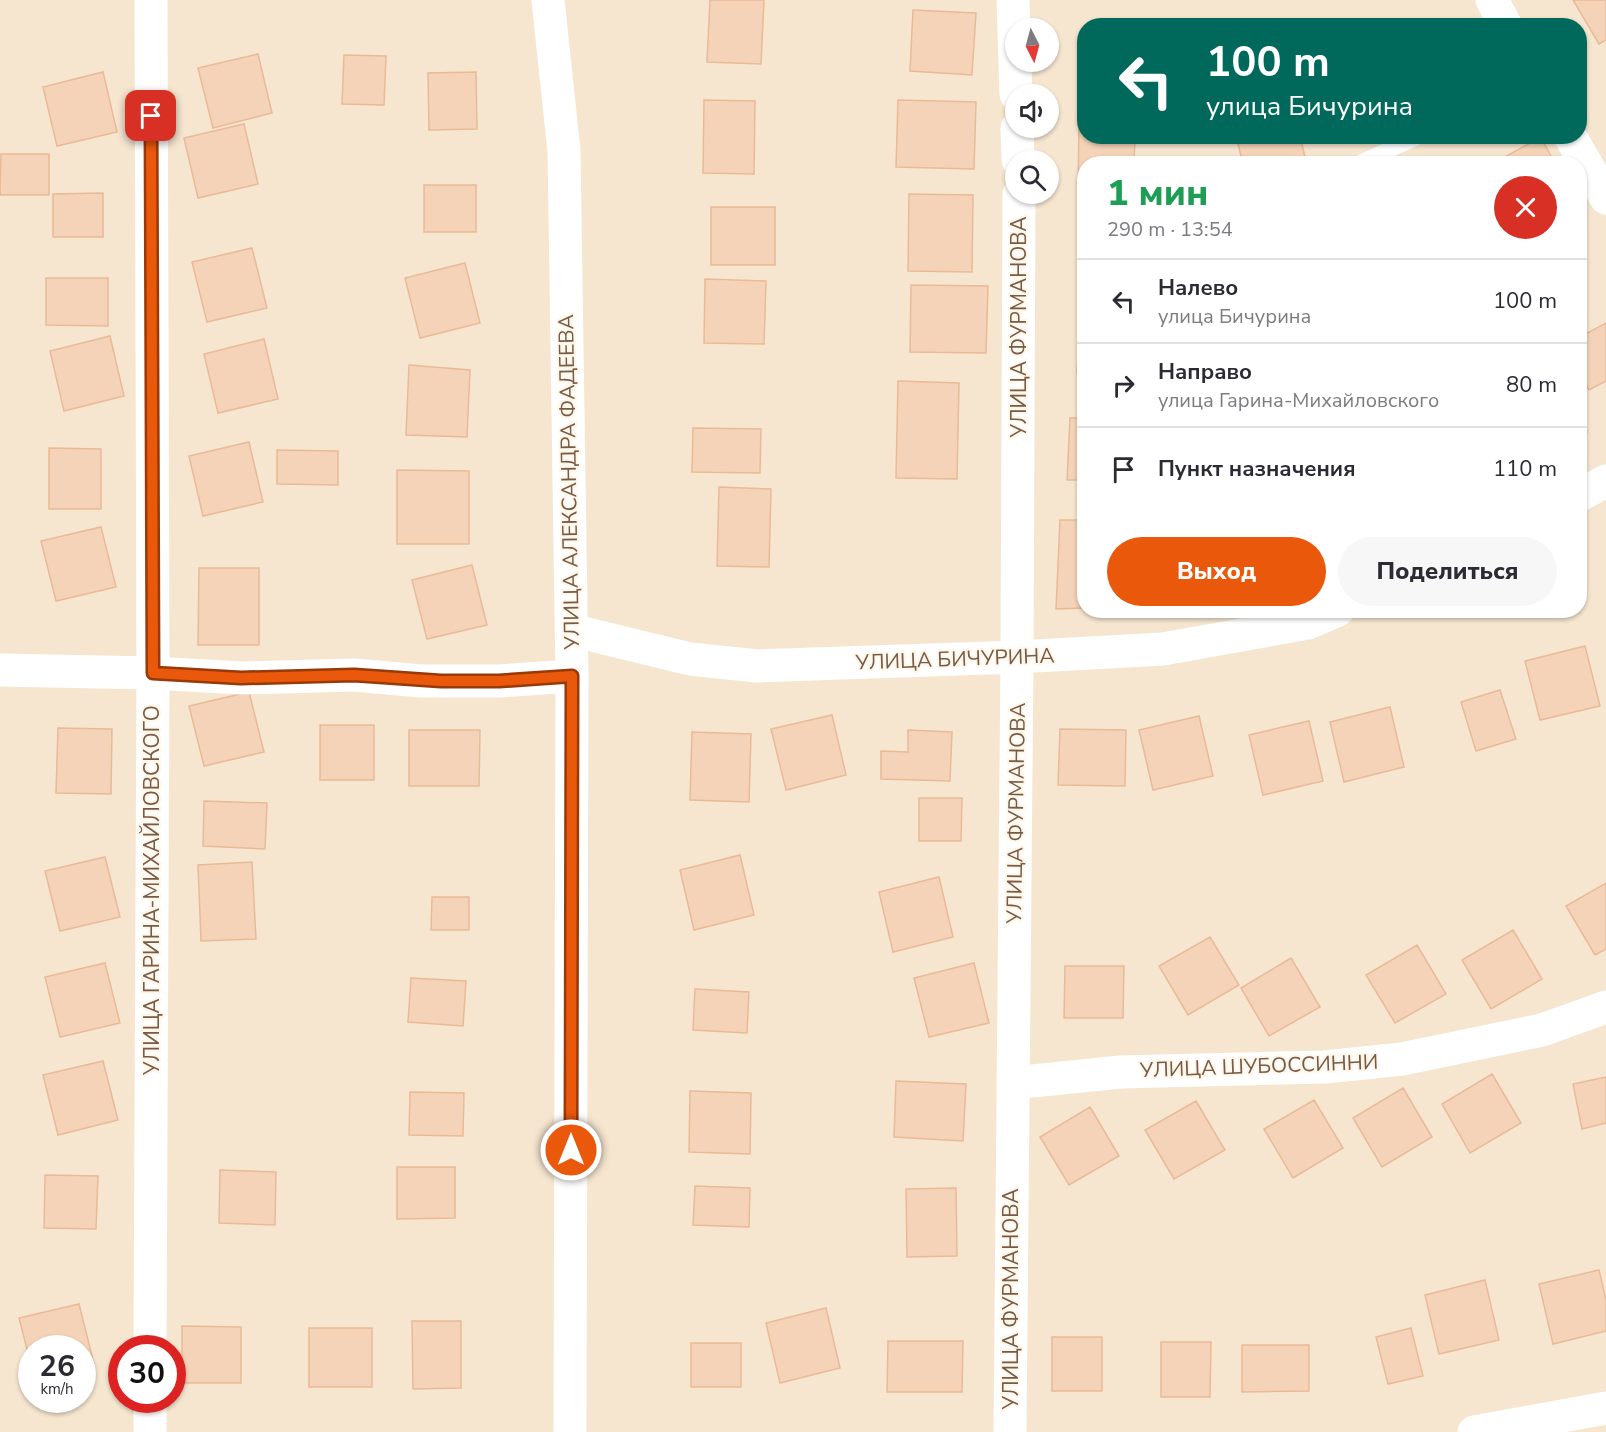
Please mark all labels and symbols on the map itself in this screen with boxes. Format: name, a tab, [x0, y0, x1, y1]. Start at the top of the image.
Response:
north arrow	[1005, 18, 1059, 72]
pin	[125, 90, 176, 141]
street label: УЛИЦА ФУРМАНОВА	[1005, 216, 1033, 439]
street label: УЛИЦА АЛЕКСАНДРА ФАДЕЕВА	[552, 314, 586, 651]
street label: УЛИЦА БИЧУРИНА	[854, 642, 1055, 677]
street label: УЛИЦА ФУРМАНОВА	[1000, 702, 1032, 925]
street label: УЛИЦА ГАРИНА-МИХАЙЛОВСКОГО	[138, 705, 166, 1076]
street label: УЛИЦА ШУБОССИННИ	[1138, 1048, 1379, 1084]
position arrow	[539, 1118, 603, 1182]
street label: УЛИЦА ФУРМАНОВА	[997, 1188, 1025, 1411]
speed limit sign: 30	[108, 1335, 186, 1413]

